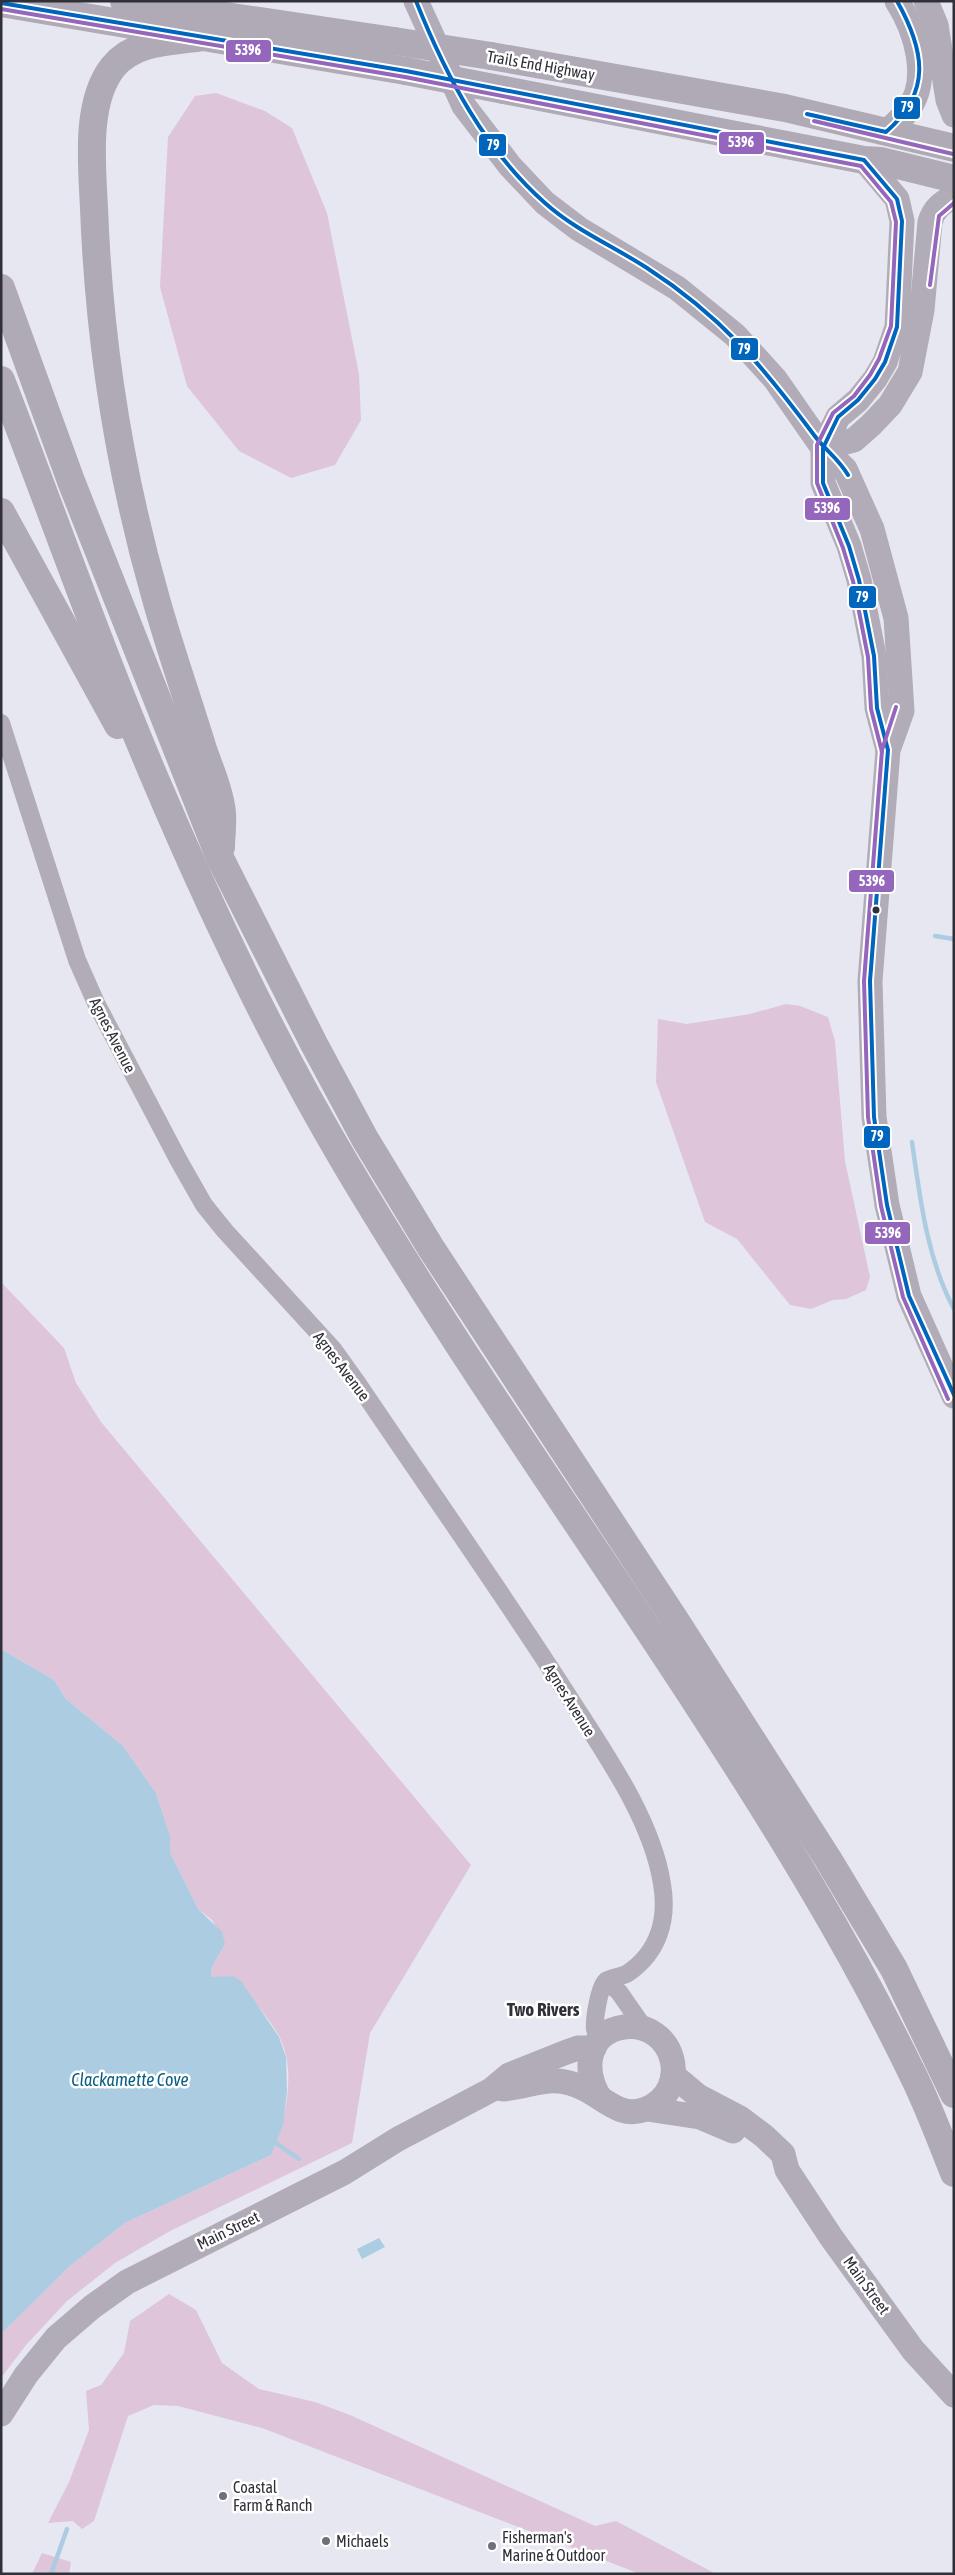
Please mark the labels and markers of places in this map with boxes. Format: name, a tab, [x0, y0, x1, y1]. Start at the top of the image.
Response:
unlabelled marker	[871, 905, 881, 915]
place label: Coastal Farm & Ranch	[233, 2478, 312, 2514]
marker: Coastal Farm & Ranch	[217, 2490, 229, 2502]
place label: Fisherman's Marine & Outdoor	[502, 2528, 605, 2564]
place label: Michaels	[336, 2532, 389, 2550]
marker: Michaels	[320, 2535, 332, 2547]
marker: Fisherman's Marine & Outdoor	[486, 2540, 498, 2552]

